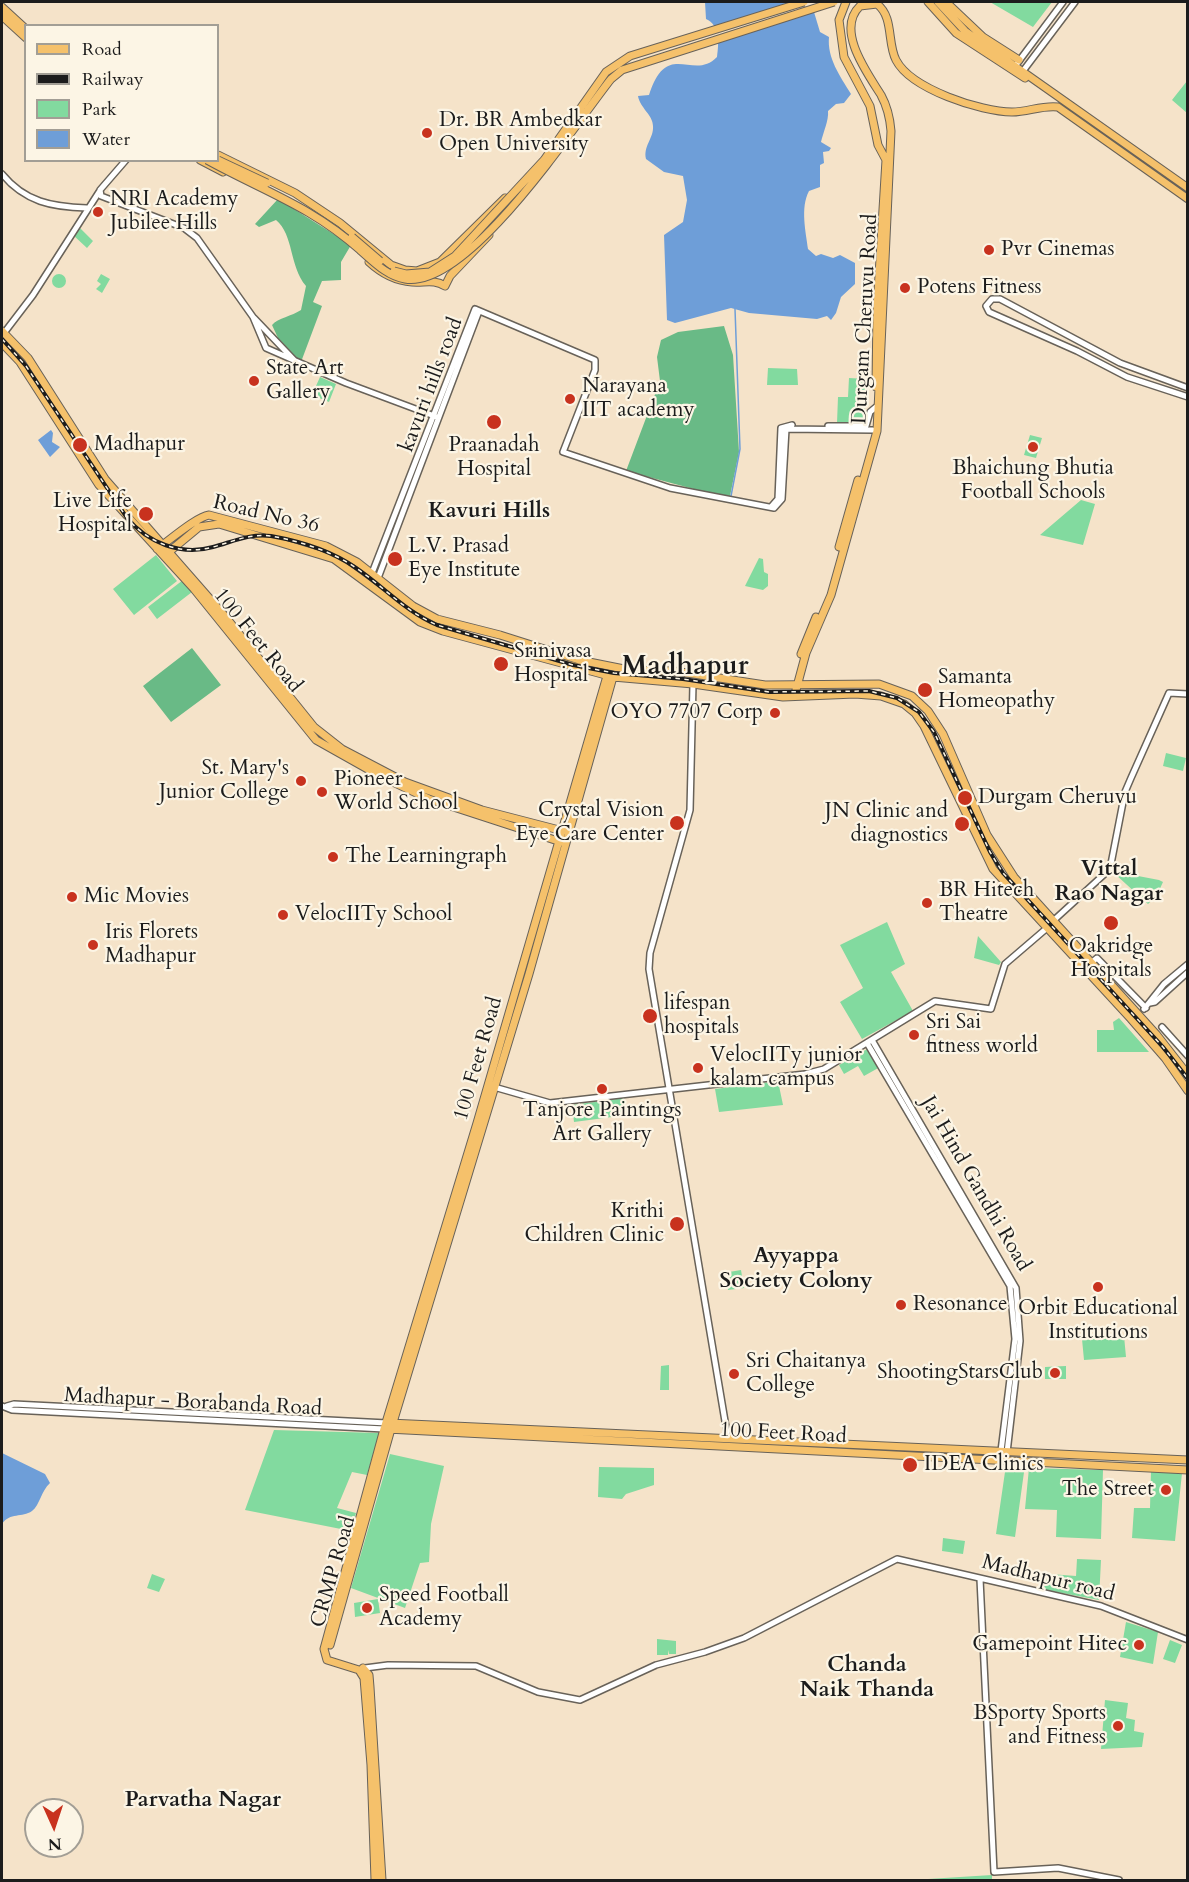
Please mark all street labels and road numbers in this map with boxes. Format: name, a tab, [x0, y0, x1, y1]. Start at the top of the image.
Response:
street label: Durgam Cheruvu Road	[848, 213, 884, 425]
street label: kavuri hills road	[395, 314, 469, 456]
street label: Road No 36	[210, 491, 322, 539]
street label: 100 Feet Road	[207, 584, 307, 698]
street label: 100 Feet Road	[449, 994, 509, 1124]
street label: Jai Hind Gandhi Road	[915, 1092, 1035, 1276]
street label: Madhapur - Borabanda Road	[63, 1384, 323, 1422]
street label: 100 Feet Road	[719, 1418, 847, 1450]
street label: CRMP Road	[306, 1513, 362, 1631]
street label: Madhapur road	[979, 1550, 1117, 1608]

